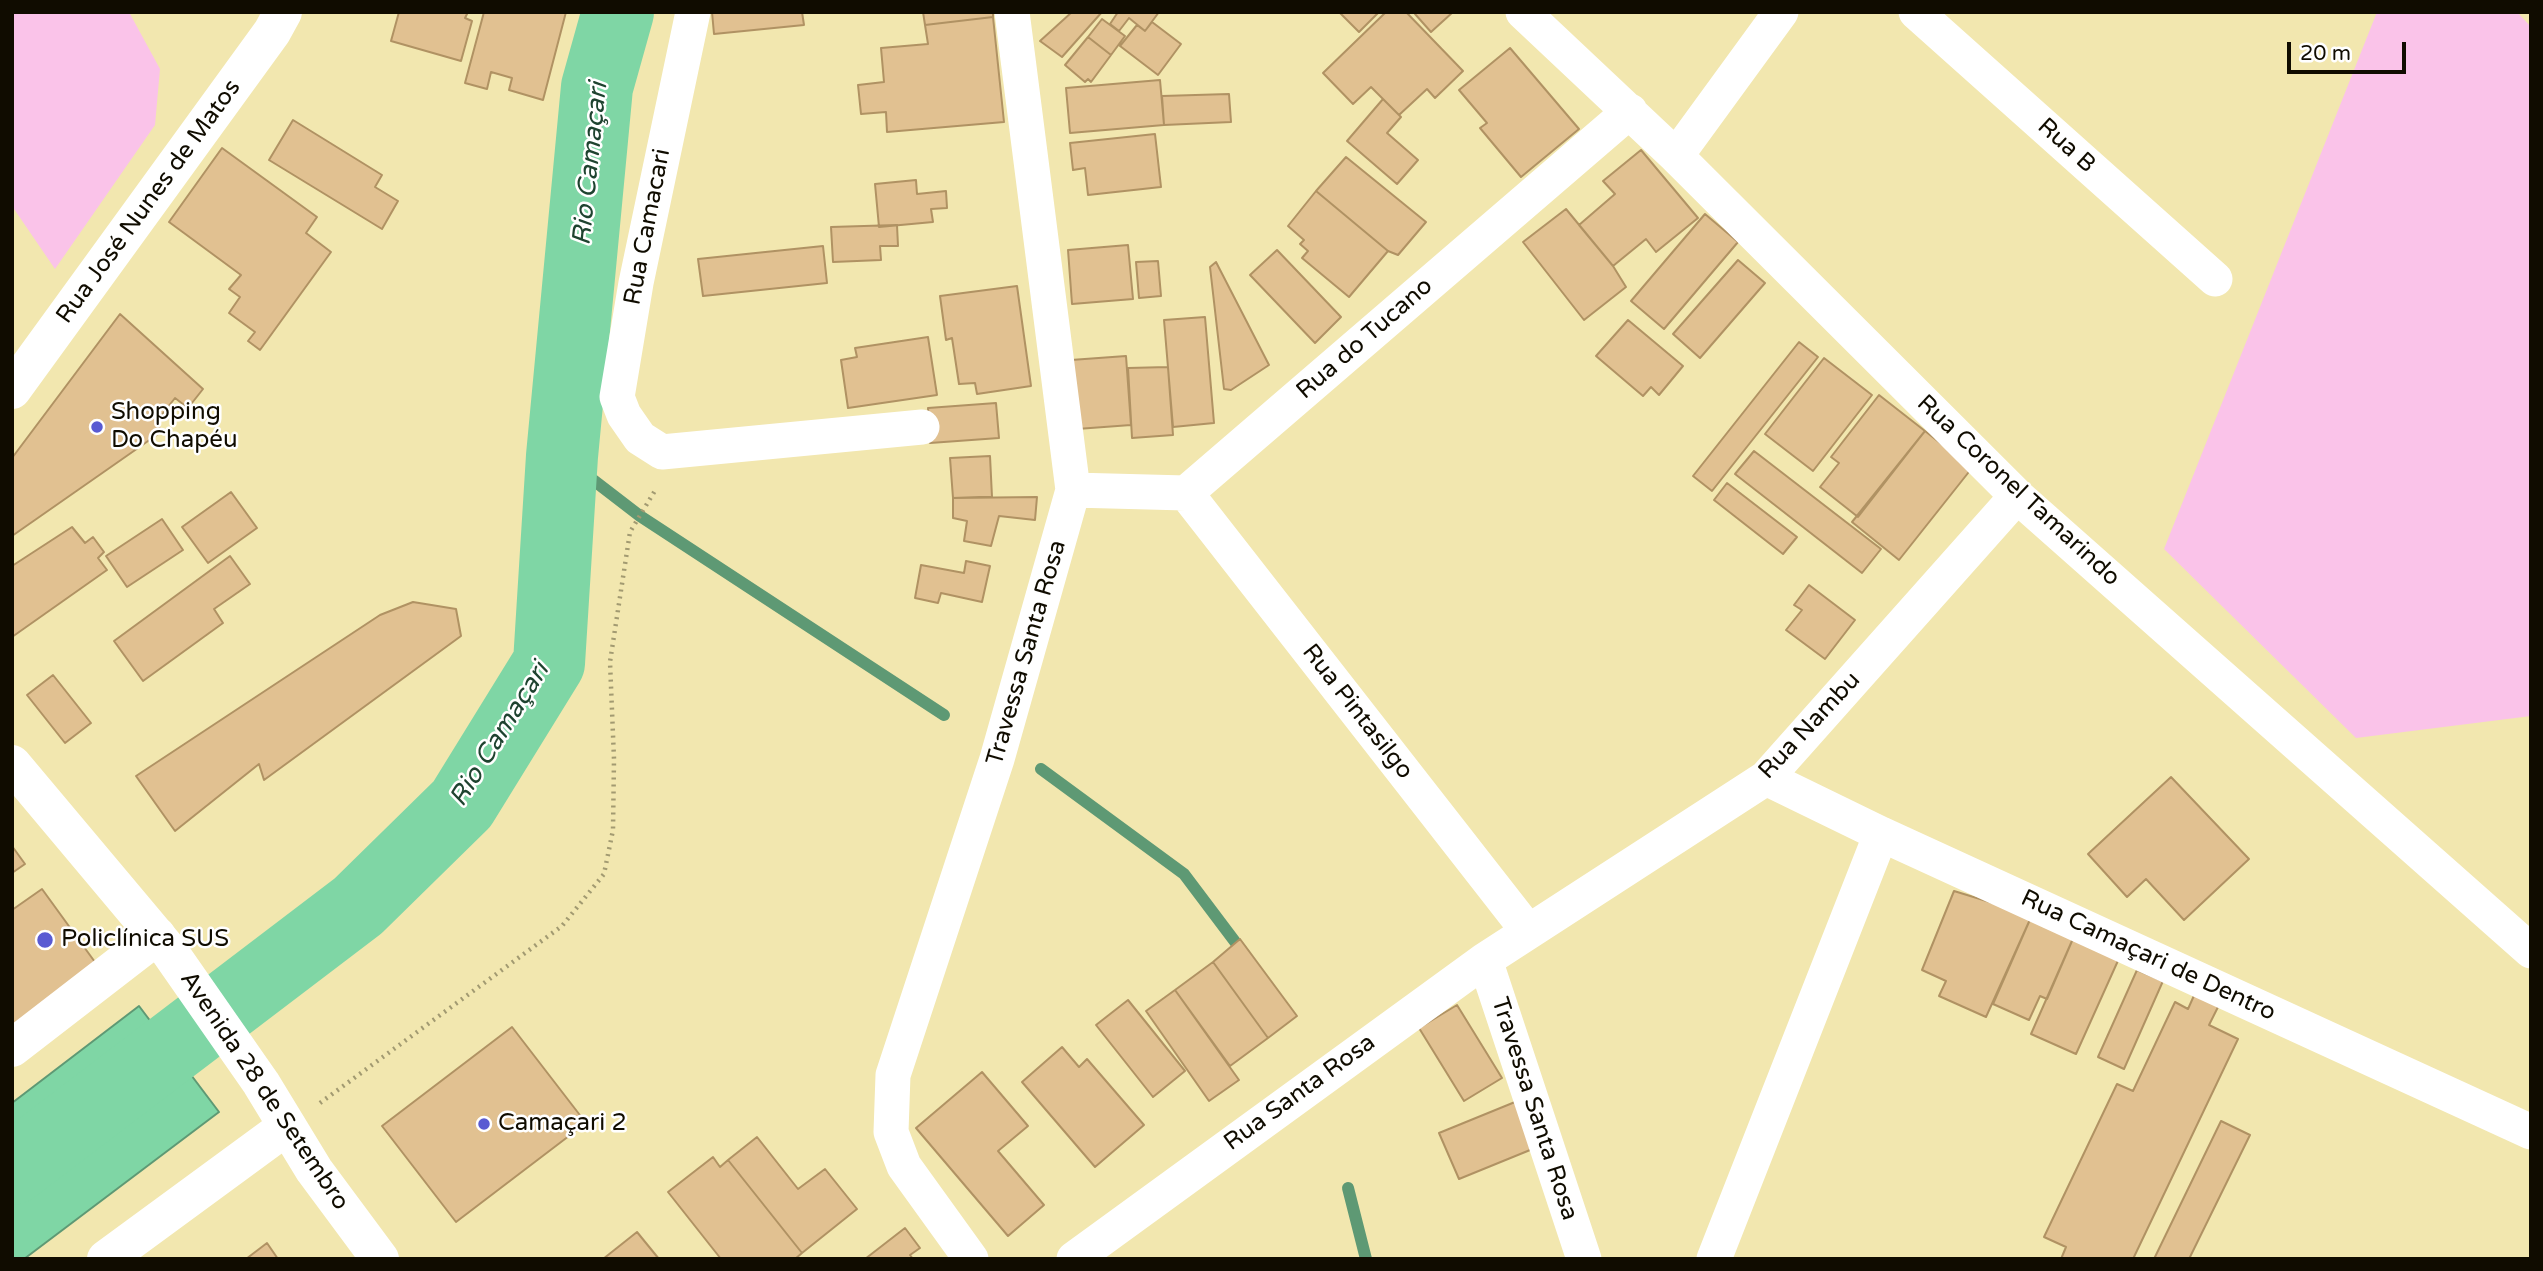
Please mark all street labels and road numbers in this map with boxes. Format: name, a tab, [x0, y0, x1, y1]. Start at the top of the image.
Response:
street label: Rua José Nunes de Matos	[51, 74, 247, 330]
street label: Rua B	[2031, 113, 2101, 179]
street label: Rua Camacari	[619, 146, 677, 308]
street label: Rua do Tucano	[1291, 272, 1439, 406]
street label: Rua Coronel Tamarindo	[1910, 389, 2126, 593]
street label: Travessa Santa Rosa	[981, 537, 1073, 769]
street label: Rua Pintasilgo	[1295, 639, 1419, 785]
street label: Rua Nambu	[1753, 666, 1867, 786]
street label: Rua Camaçari de Dentro	[2016, 884, 2280, 1028]
street label: Avenida 28 de Setembro	[173, 966, 355, 1216]
street label: Travessa Santa Rosa	[1484, 994, 1584, 1224]
street label: Rua Santa Rosa	[1219, 1029, 1381, 1157]

